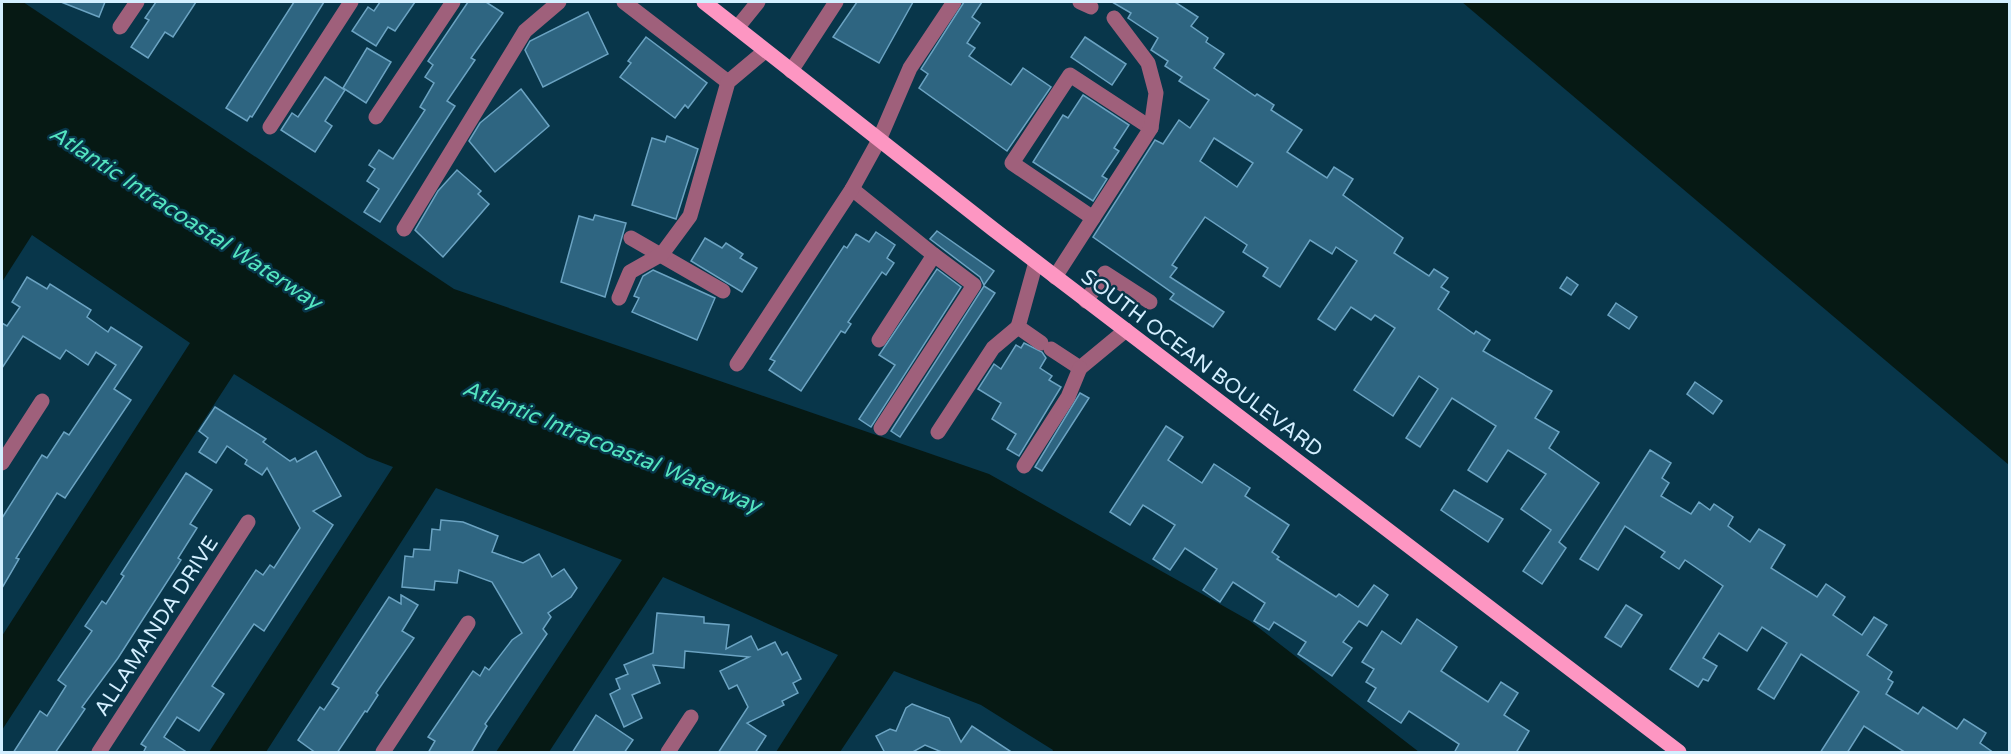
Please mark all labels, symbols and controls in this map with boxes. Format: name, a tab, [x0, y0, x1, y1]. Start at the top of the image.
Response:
water label: Atlantic Intracoastal Waterway	[45, 120, 328, 317]
street label: SOUTH OCEAN BOULEVARD	[1076, 264, 1327, 462]
water label: Atlantic Intracoastal Waterway	[459, 375, 766, 519]
street label: ALLAMANDA DRIVE	[89, 532, 224, 721]

